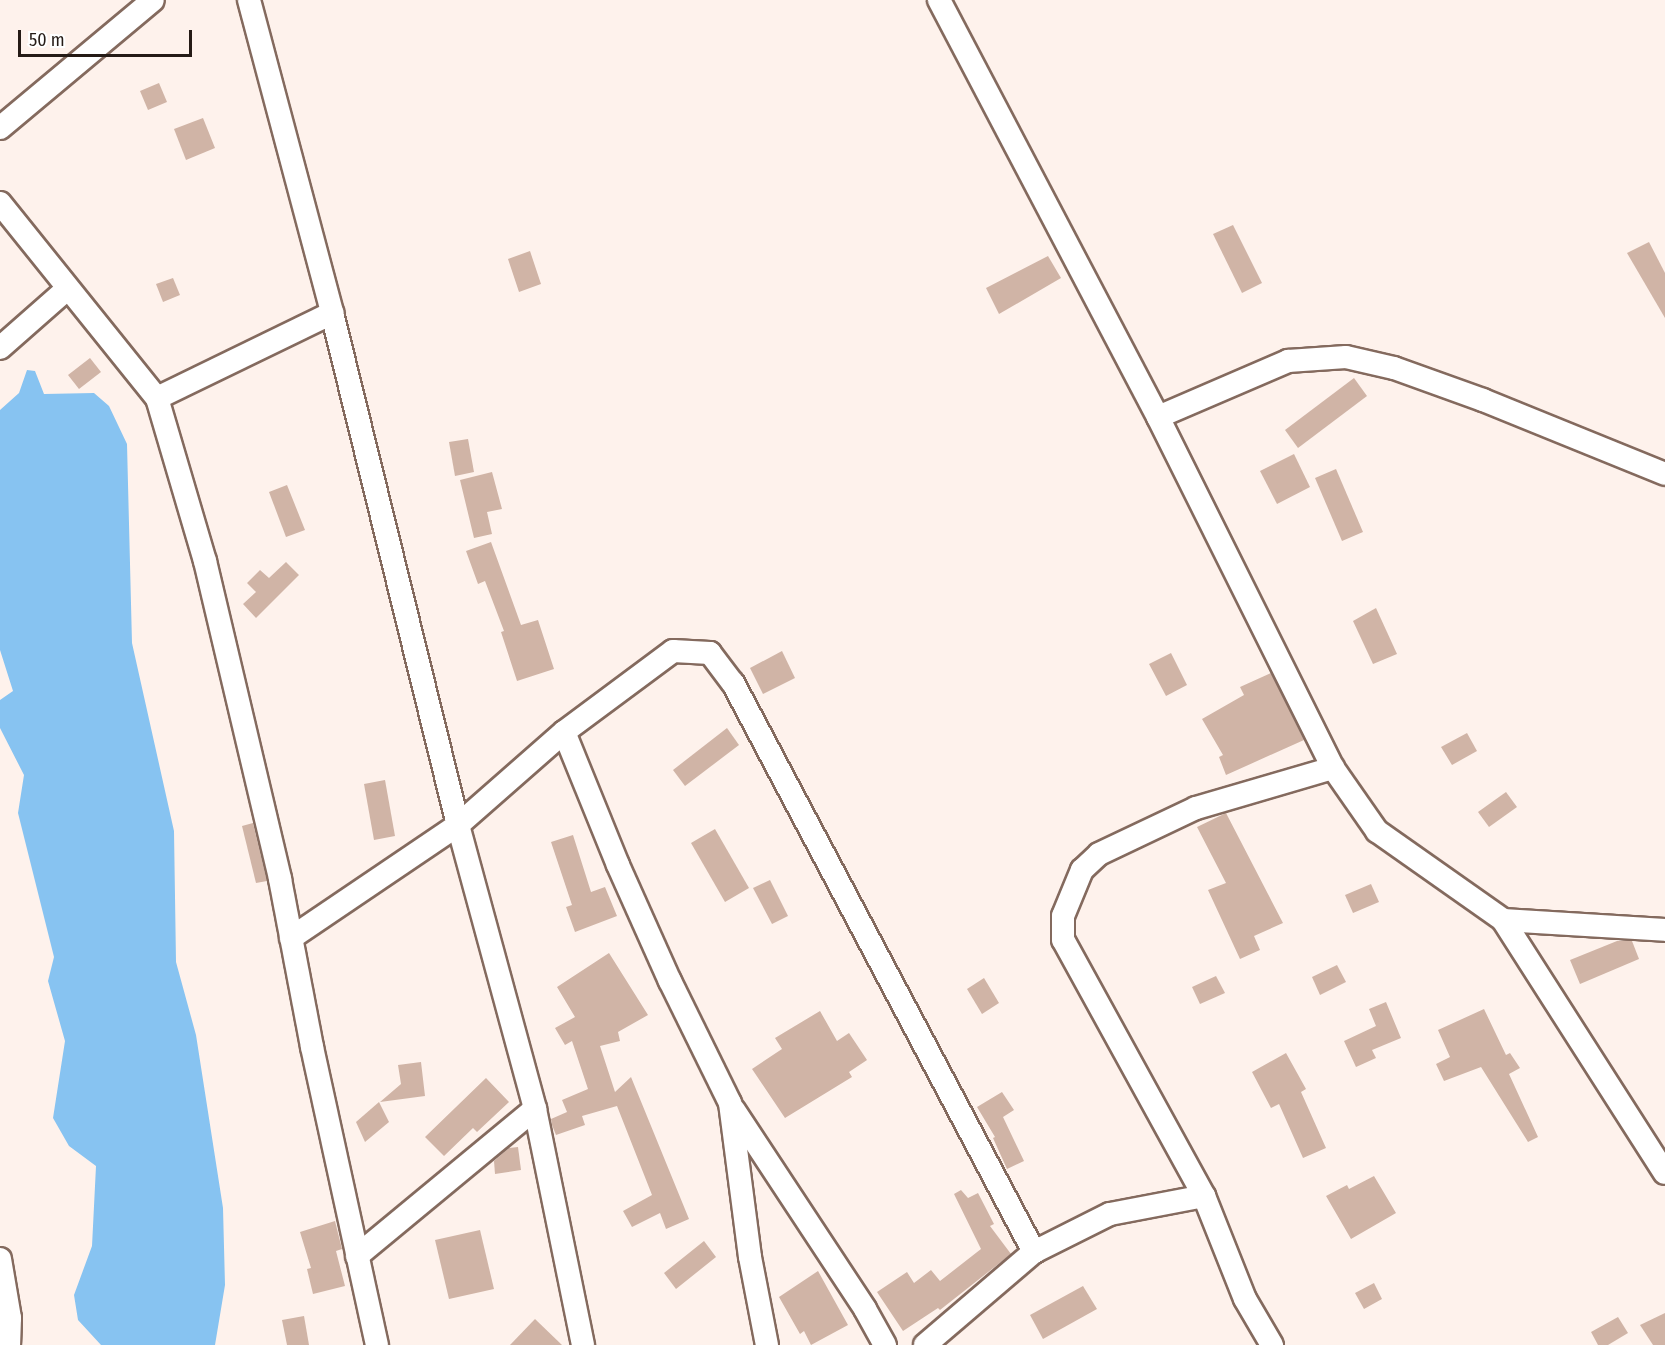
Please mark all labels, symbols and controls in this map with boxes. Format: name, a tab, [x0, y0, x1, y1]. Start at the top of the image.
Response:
scale bar	[21, 18, 195, 56]
text: 50 m	[29, 29, 65, 51]

